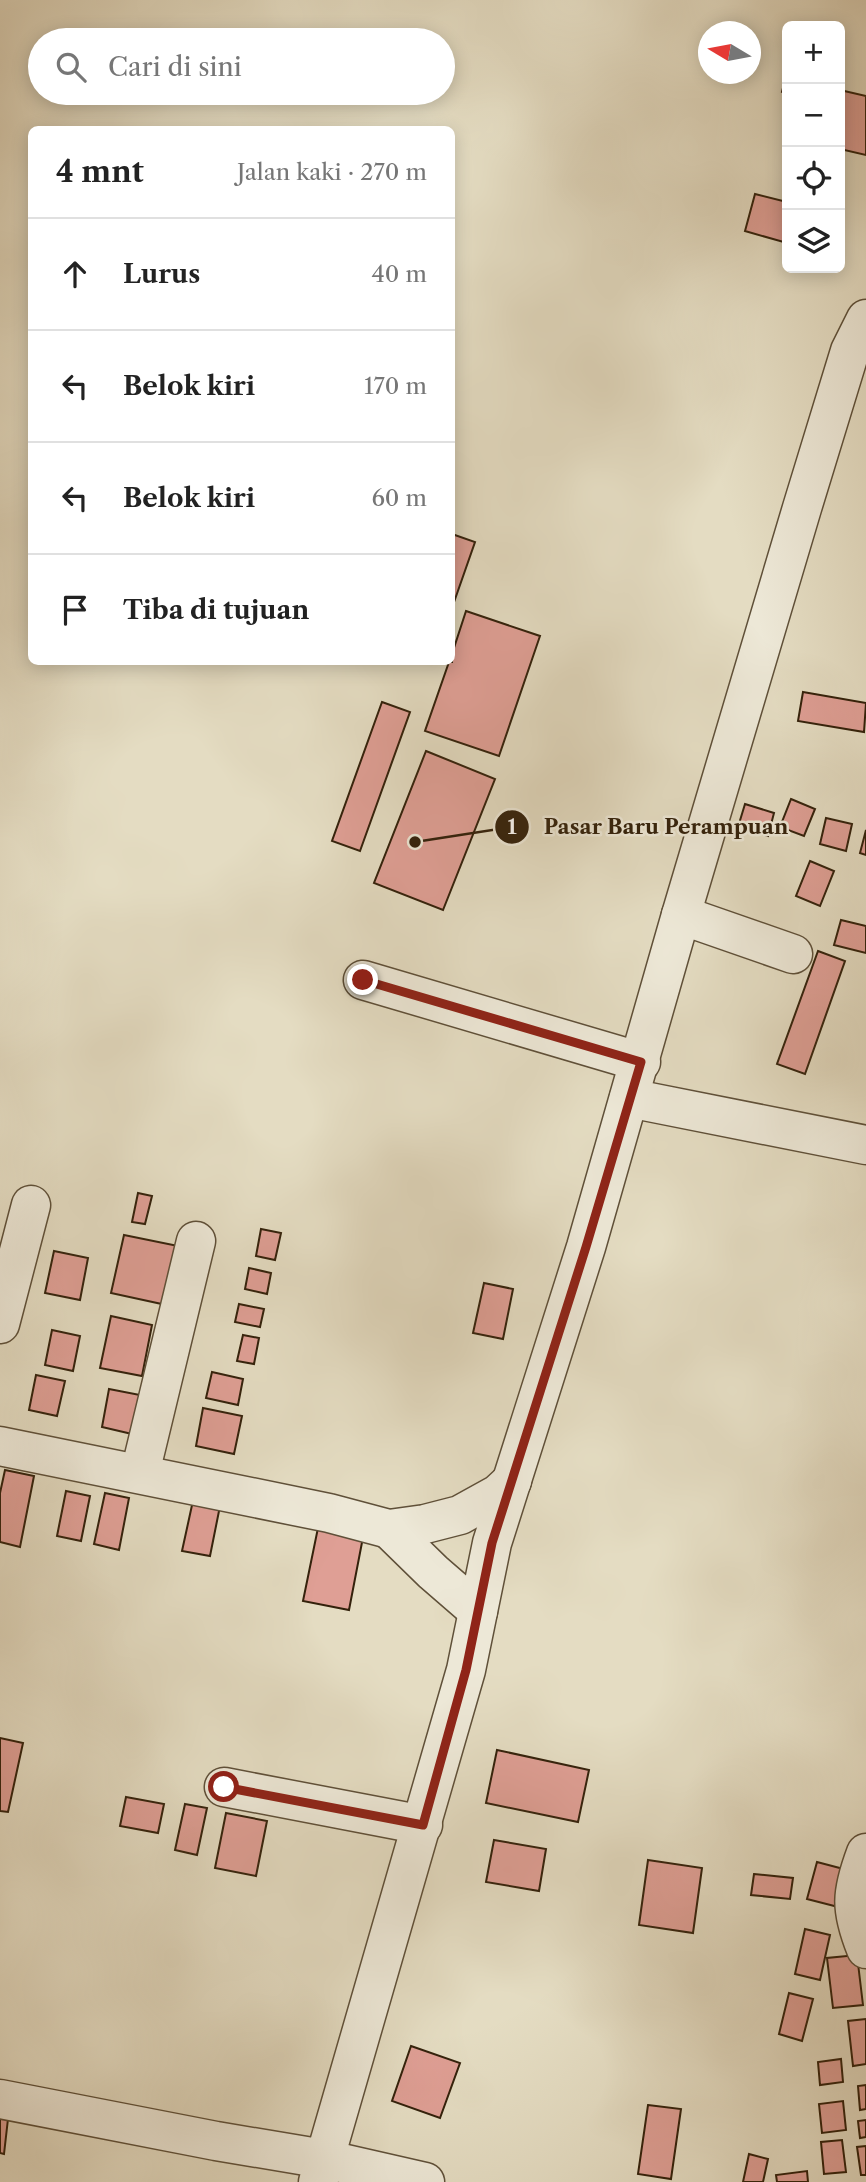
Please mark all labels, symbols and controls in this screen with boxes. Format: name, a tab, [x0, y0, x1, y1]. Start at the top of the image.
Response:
north arrow	[698, 21, 761, 84]
map controls	[782, 21, 845, 273]
button: +	[782, 21, 845, 84]
search box	[28, 28, 455, 105]
icon: search	[52, 48, 90, 86]
text: Cari di sini	[108, 51, 242, 83]
button: −	[782, 84, 845, 147]
button: locate	[782, 147, 845, 210]
text: 4 mnt	[56, 153, 144, 190]
text: Jalan kaki · 270 m	[237, 158, 427, 186]
button: layers	[782, 210, 845, 273]
icon: ahead	[56, 255, 94, 293]
text: Lurus	[123, 258, 200, 290]
text: 40 m	[372, 260, 427, 288]
icon: left	[56, 367, 94, 405]
text: Belok kiri	[123, 370, 255, 402]
text: 170 m	[364, 372, 427, 400]
icon: left	[56, 479, 94, 517]
text: Belok kiri	[123, 482, 255, 514]
text: 60 m	[371, 484, 427, 512]
icon: arrive	[56, 591, 94, 629]
text: Tiba di tujuan	[123, 594, 309, 626]
callout: Pasar Baru Perampuan	[494, 806, 802, 848]
text: 1	[507, 814, 517, 839]
text: Pasar Baru Perampuan	[544, 814, 789, 839]
route end	[347, 964, 378, 995]
route start	[208, 1771, 239, 1802]

